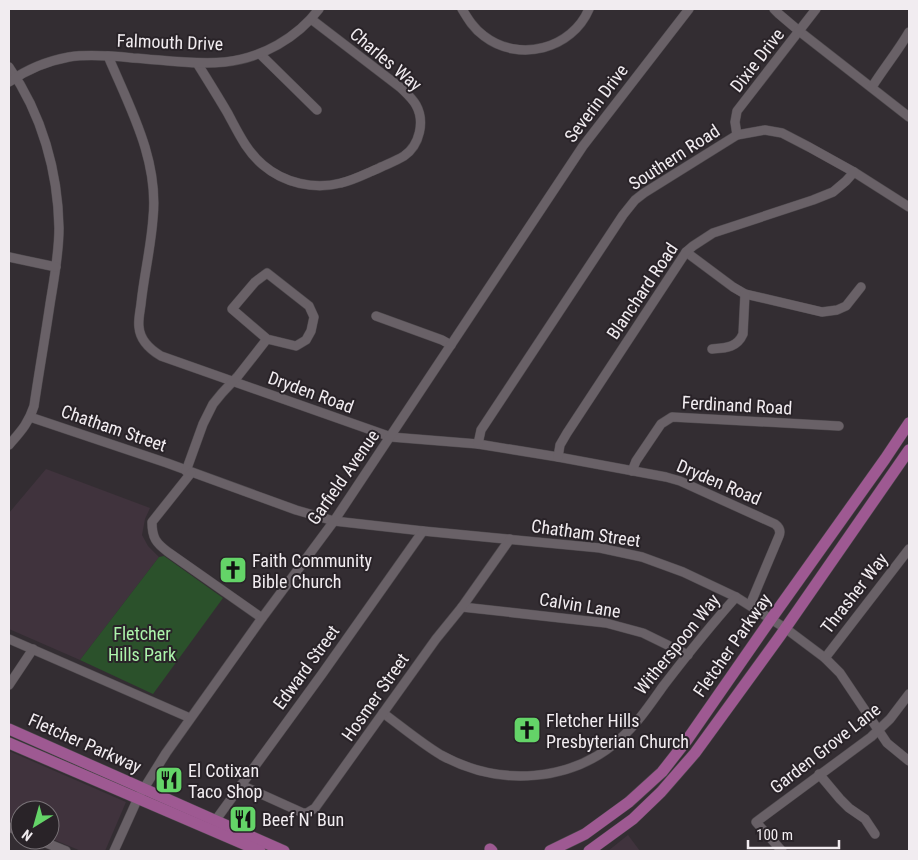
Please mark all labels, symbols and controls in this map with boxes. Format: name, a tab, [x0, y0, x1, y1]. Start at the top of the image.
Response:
street label: Charles Way	[346, 23, 427, 95]
street label: Dixie Drive	[726, 24, 788, 96]
street label: Falmouth Drive	[116, 30, 224, 54]
street label: Severin Drive	[560, 60, 632, 146]
street label: Southern Road	[625, 120, 723, 194]
street label: Blanchard Road	[602, 239, 682, 343]
street label: Dryden Road	[265, 367, 357, 417]
street label: Ferdinand Road	[681, 392, 793, 418]
street label: Chatham Street	[59, 400, 169, 456]
street label: Garfield Avenue	[303, 426, 383, 528]
street label: Dryden Road	[674, 455, 764, 509]
street label: Chatham Street	[530, 515, 642, 551]
street label: Thrasher Way	[816, 548, 892, 637]
place label: Faith Community Bible Church	[252, 550, 372, 592]
church icon: Faith Community Bible Church	[218, 555, 248, 585]
street label: Calvin Lane	[538, 588, 622, 622]
street label: Witherspoon Way	[630, 589, 724, 698]
street label: Fletcher Parkway	[689, 589, 776, 701]
street label: Edward Street	[269, 621, 343, 713]
park label: Fletcher Hills Park	[108, 623, 176, 665]
street label: Hosmer Street	[337, 649, 413, 745]
street label: Garden Grove Lane	[766, 698, 884, 798]
street label: Fletcher Parkway	[25, 709, 145, 777]
place label: Fletcher Hills Presbyterian Church	[546, 710, 689, 752]
church icon: Fletcher Hills Presbyterian Church	[512, 715, 542, 745]
place label: El Cotixan Taco Shop	[188, 760, 263, 802]
restaurant icon: El Cotixan Taco Shop	[154, 765, 184, 795]
north arrow	[10, 800, 60, 850]
restaurant icon: Beef N' Bun	[228, 804, 258, 834]
place label: Beef N' Bun	[262, 809, 344, 830]
scale bar	[748, 818, 839, 850]
text: N	[19, 826, 35, 844]
text: 100 m	[756, 826, 793, 844]

